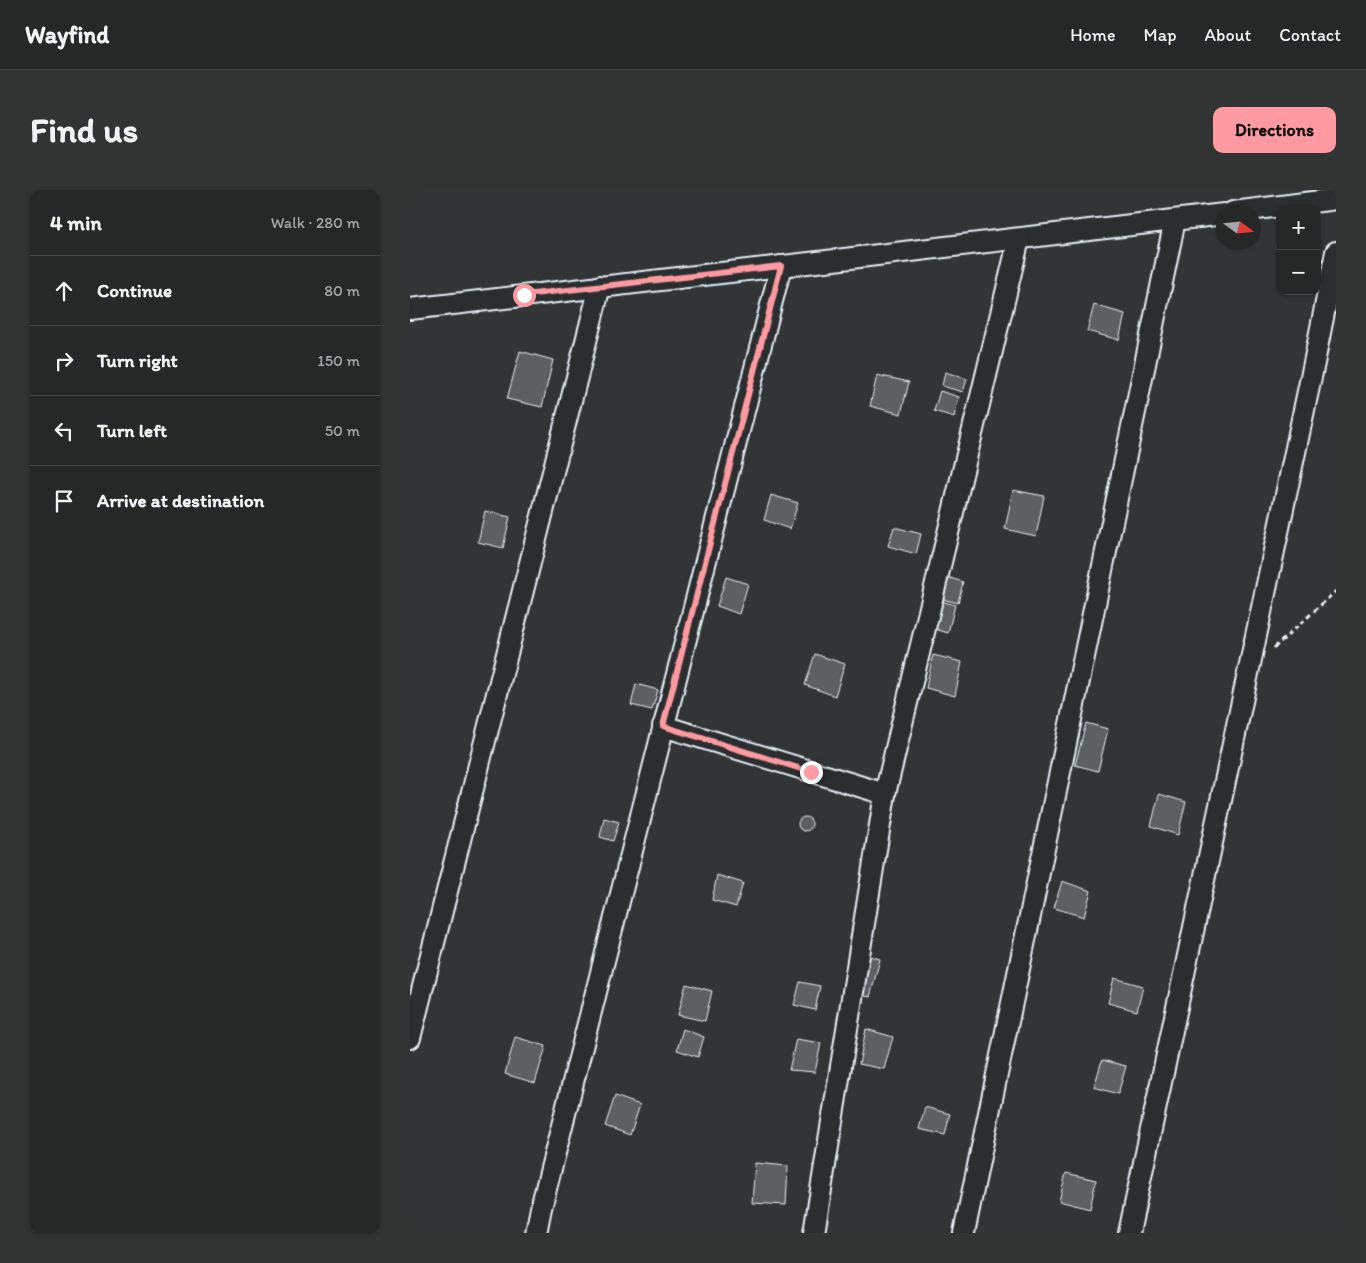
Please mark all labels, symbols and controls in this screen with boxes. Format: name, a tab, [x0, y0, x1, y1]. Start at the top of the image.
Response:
text: Wayfind	[25, 20, 109, 49]
text: Home	[1070, 24, 1116, 46]
text: Map	[1144, 24, 1177, 46]
text: About	[1205, 24, 1251, 46]
text: Contact	[1279, 24, 1341, 46]
button: Directions	[1213, 107, 1336, 153]
text: Find us	[30, 109, 138, 151]
north arrow	[1216, 205, 1261, 250]
map controls	[1276, 205, 1321, 295]
button: +	[1276, 205, 1321, 250]
text: 4 min	[50, 210, 102, 235]
text: Walk · 280 m	[271, 213, 360, 232]
button: −	[1276, 250, 1321, 295]
icon: ahead	[50, 277, 78, 305]
text: Continue	[97, 279, 172, 302]
text: 80 m	[324, 281, 360, 300]
route start	[513, 284, 536, 307]
icon: right	[50, 347, 78, 375]
text: Turn right	[97, 349, 178, 372]
text: 150 m	[317, 351, 360, 370]
icon: left	[50, 417, 78, 445]
text: Turn left	[97, 419, 167, 442]
text: 50 m	[325, 421, 360, 440]
icon: arrive	[50, 487, 78, 515]
text: Arrive at destination	[97, 489, 264, 512]
route end	[800, 761, 823, 784]

